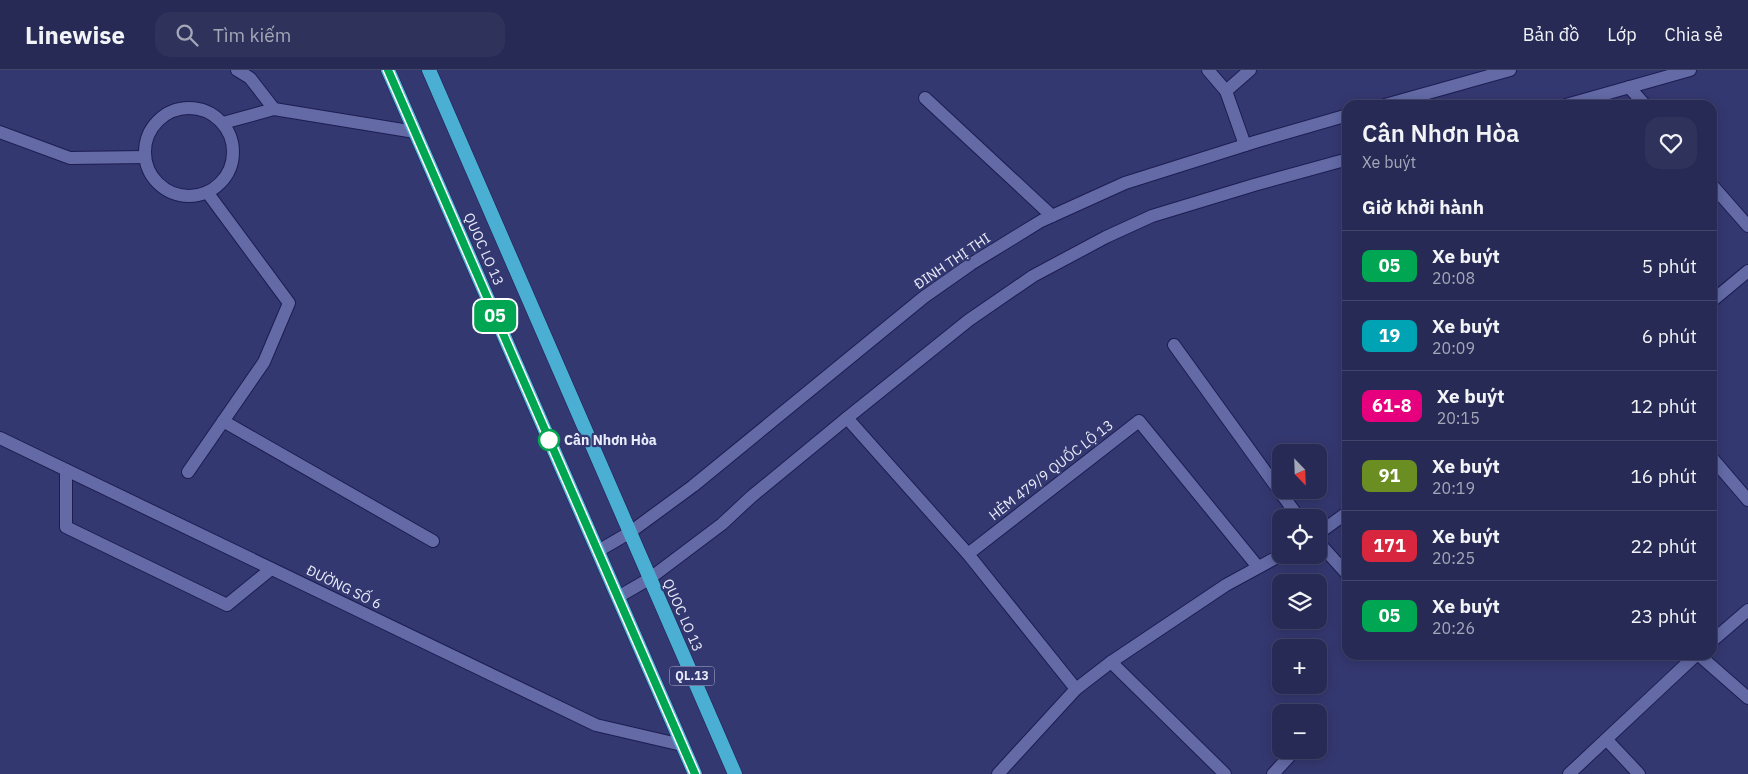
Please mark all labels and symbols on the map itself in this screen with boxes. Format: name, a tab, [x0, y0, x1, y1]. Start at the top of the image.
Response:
street label: QUOC LO 13	[460, 210, 508, 288]
street label: ĐINH THỊ THI	[910, 229, 994, 293]
line badge: 05	[472, 300, 518, 332]
street label: HẺM 479/9 QUỐC LỘ 13	[983, 413, 1117, 524]
marker: Cân Nhơn Hòa	[538, 429, 560, 451]
place label: Cân Nhơn Hòa	[564, 431, 657, 449]
north arrow	[1272, 444, 1328, 499]
street label: ĐƯỜNG SỐ 6	[303, 558, 386, 613]
street label: QUOC LO 13	[659, 576, 707, 654]
road number: QL.13	[670, 666, 714, 686]

